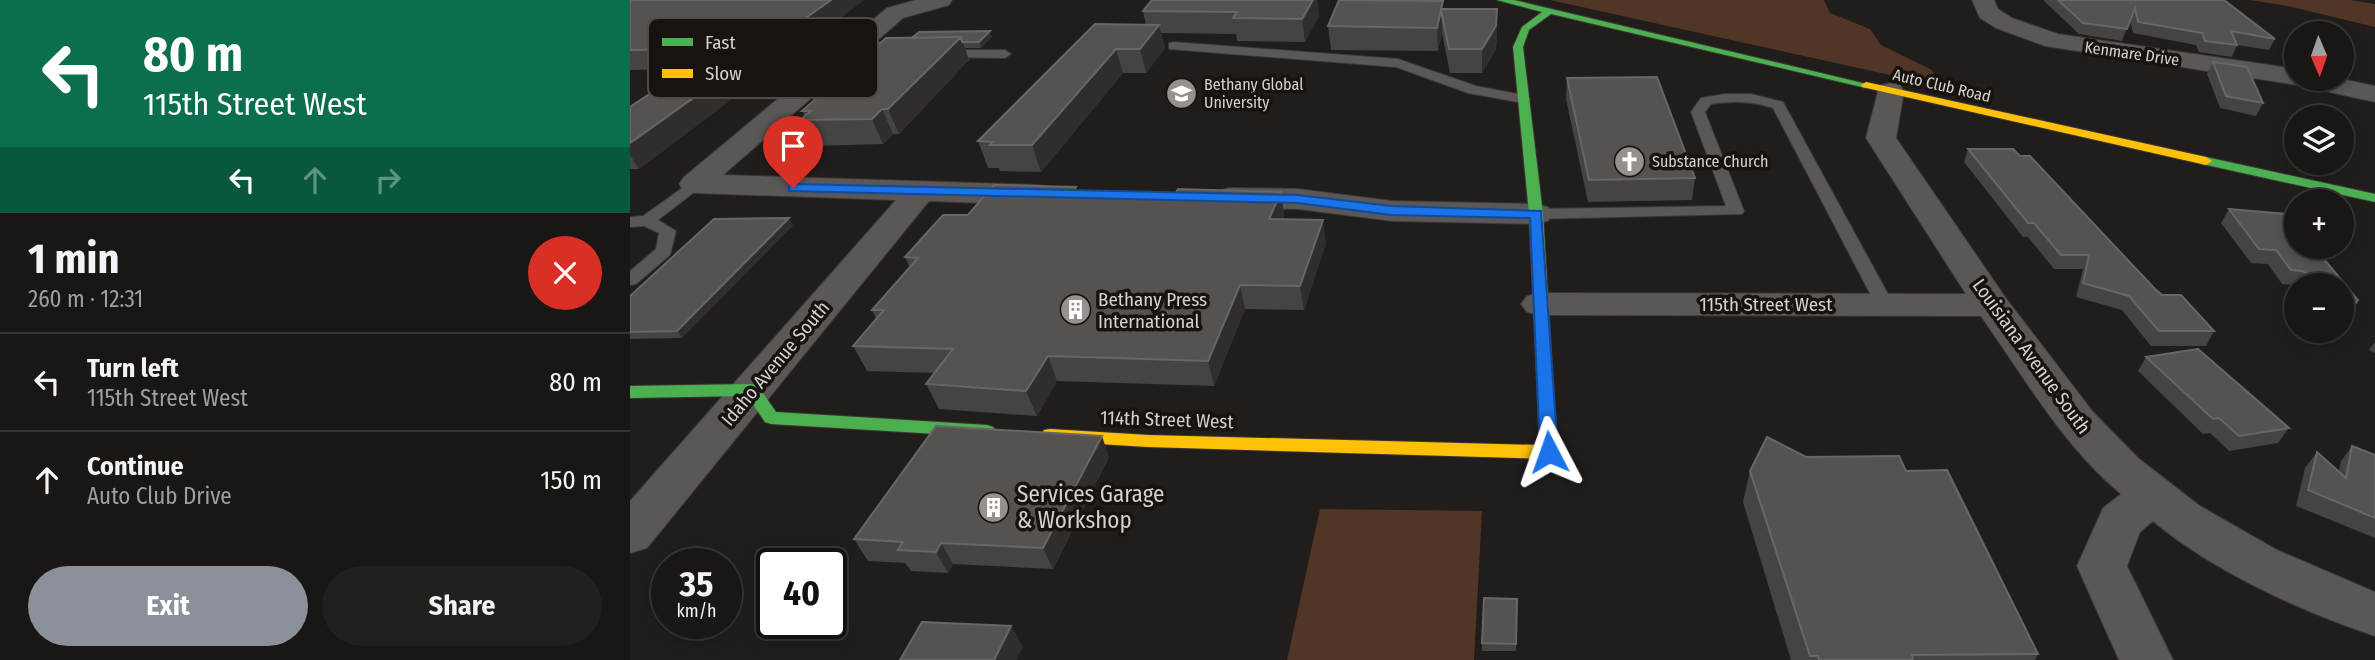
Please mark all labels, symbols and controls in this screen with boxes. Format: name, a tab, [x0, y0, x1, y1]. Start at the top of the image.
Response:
legend	[648, 18, 878, 98]
north arrow	[2284, 21, 2354, 91]
map controls	[2284, 21, 2354, 343]
text: 80 m	[143, 25, 243, 84]
icon: left	[28, 28, 119, 119]
text: Fast	[705, 31, 736, 54]
street label: Kenmare Drive	[2083, 37, 2181, 70]
text: Slow	[705, 62, 742, 85]
street label: Auto Club Road	[1891, 65, 1993, 106]
place label: Bethany Global University	[1204, 75, 1303, 112]
school or university icon: Bethany Global University	[1164, 76, 1198, 110]
text: 115th Street West	[143, 85, 367, 123]
button: layers	[2284, 105, 2354, 175]
pin	[763, 116, 823, 188]
icon: arrive	[774, 127, 812, 165]
church icon: Substance Church	[1612, 144, 1646, 178]
place label: Substance Church	[1652, 152, 1768, 171]
icon: left	[223, 161, 261, 199]
icon: ahead	[296, 161, 334, 199]
icon: right	[369, 161, 407, 199]
button: +	[2284, 189, 2354, 259]
text: 1 min	[28, 234, 119, 284]
button: close	[528, 236, 602, 310]
button: −	[2284, 273, 2354, 343]
street label: Louisiana Avenue South	[1968, 274, 2096, 438]
text: 260 m · 12:31	[28, 285, 143, 313]
place label: Bethany Press International	[1098, 288, 1207, 333]
building icon: Bethany Press International	[1058, 293, 1092, 327]
street label: 115th Street West	[1700, 293, 1833, 316]
street label: Idaho Avenue South	[716, 296, 834, 431]
text: Turn left	[87, 353, 179, 384]
icon: left	[28, 363, 66, 401]
text: 80 m	[549, 367, 602, 398]
text: 115th Street West	[87, 384, 248, 412]
street label: 114th Street West	[1100, 406, 1235, 433]
position arrow	[1512, 415, 1586, 489]
text: Continue	[87, 451, 184, 482]
icon: ahead	[28, 461, 66, 499]
text: 150 m	[540, 465, 602, 496]
place label: Services Garage & Workshop	[1017, 480, 1164, 534]
text: Auto Club Drive	[87, 482, 232, 510]
building icon: Services Garage & Workshop	[977, 490, 1011, 524]
speed limit sign: 40	[756, 548, 847, 639]
text: 35	[680, 563, 713, 605]
button: Exit	[28, 566, 308, 646]
button: Share	[322, 566, 602, 646]
text: km/h	[676, 600, 717, 622]

